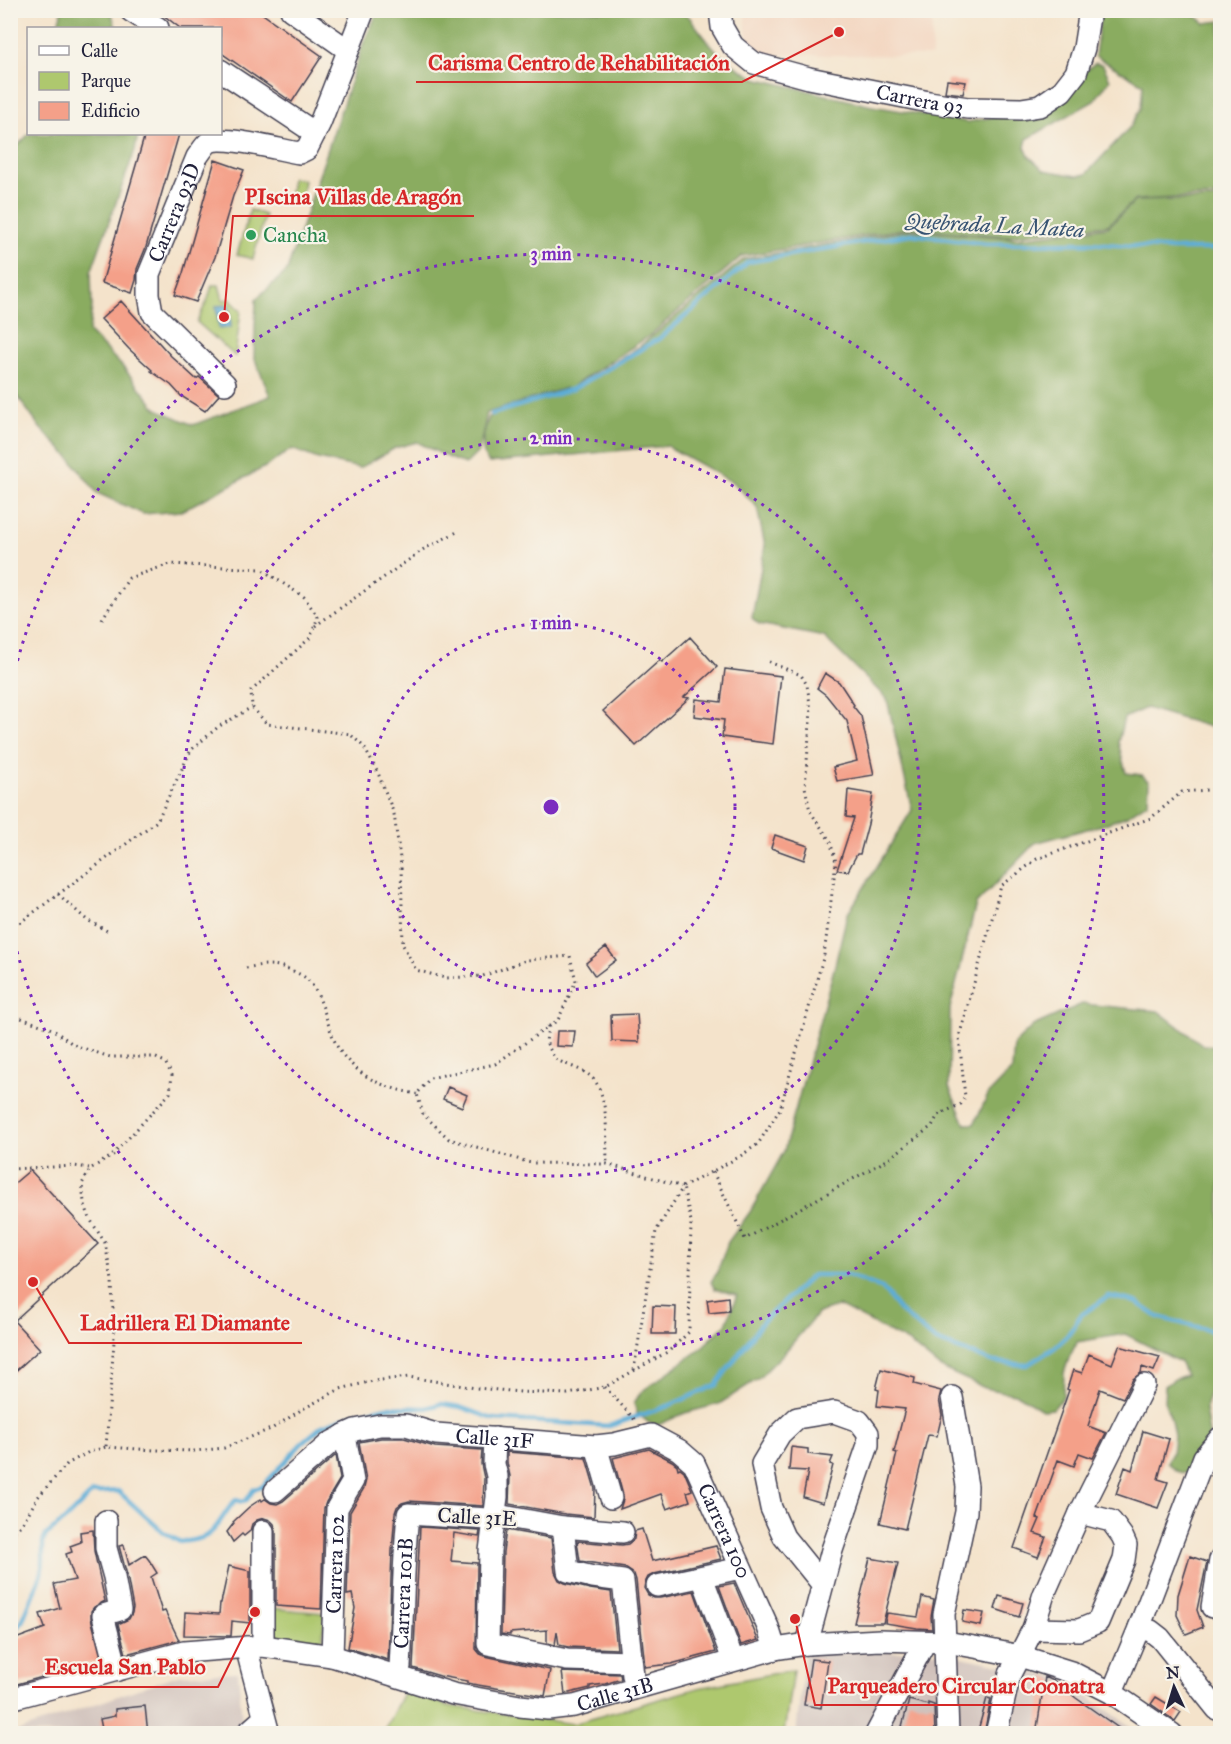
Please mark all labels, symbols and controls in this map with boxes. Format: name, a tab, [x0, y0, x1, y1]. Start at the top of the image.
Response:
legend	[27, 27, 222, 135]
text: Calle	[81, 40, 118, 62]
callout: Carisma Centro de Rehabilitación	[416, 42, 742, 82]
text: Carisma Centro de Rehabilitación	[428, 49, 730, 76]
text: Parque	[81, 70, 131, 93]
street label: Carrera 93	[874, 79, 965, 120]
text: Edificio	[81, 100, 140, 122]
street label: Carrera 93D	[142, 159, 206, 266]
callout: PIscina Villas de Aragón	[233, 176, 474, 216]
text: PIscina Villas de Aragón	[244, 183, 462, 210]
water label: Quebrada La Matea	[904, 207, 1085, 243]
place label: Cancha	[263, 222, 327, 248]
marker: Cancha	[244, 228, 258, 242]
text: 3 min	[531, 243, 572, 266]
text: 2 min	[530, 427, 573, 449]
text: 1 min	[531, 612, 572, 634]
centre of rings	[541, 797, 561, 817]
callout: Ladrillera El Diamante	[69, 1303, 302, 1343]
text: Ladrillera El Diamante	[80, 1309, 290, 1336]
street label: Calle 31F	[455, 1423, 535, 1454]
street label: Carrera 100	[692, 1479, 757, 1582]
street label: Calle 31E	[437, 1502, 517, 1532]
street label: Carrera 102	[320, 1513, 350, 1614]
street label: Carrera 101B	[388, 1537, 419, 1649]
callout: Escuela San Pablo	[32, 1647, 218, 1687]
text: Escuela San Pablo	[44, 1653, 206, 1680]
north arrow	[1144, 1657, 1204, 1717]
text: N	[1166, 1663, 1181, 1682]
callout: Parqueadero Circular Coonatra	[815, 1665, 1116, 1705]
street label: Calle 31B	[574, 1671, 656, 1718]
text: Parqueadero Circular Coonatra	[827, 1672, 1105, 1699]

